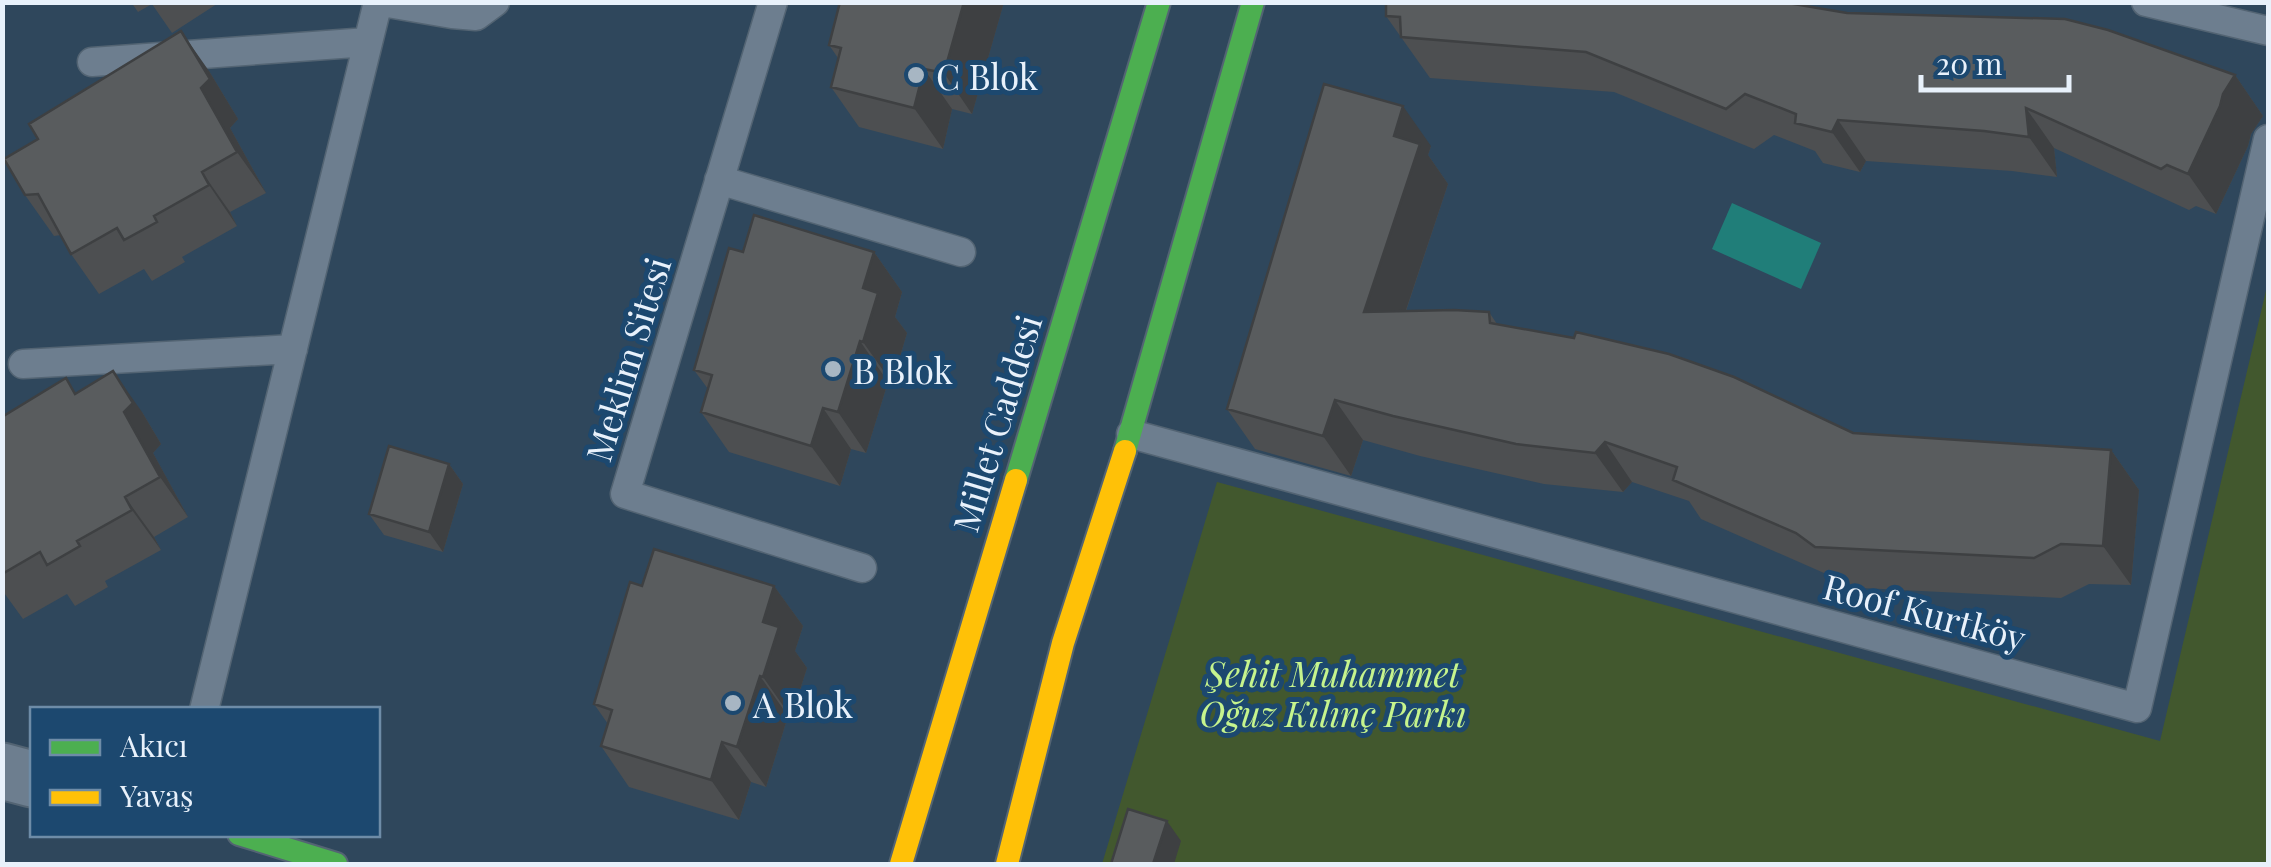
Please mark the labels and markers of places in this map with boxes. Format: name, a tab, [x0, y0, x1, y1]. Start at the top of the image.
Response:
place label: C Blok	[936, 52, 1038, 99]
marker: C Blok	[905, 64, 927, 86]
place label: B Blok	[853, 346, 953, 393]
marker: B Blok	[822, 358, 844, 380]
place label: A Blok	[752, 680, 853, 727]
marker: A Blok	[722, 692, 744, 714]

